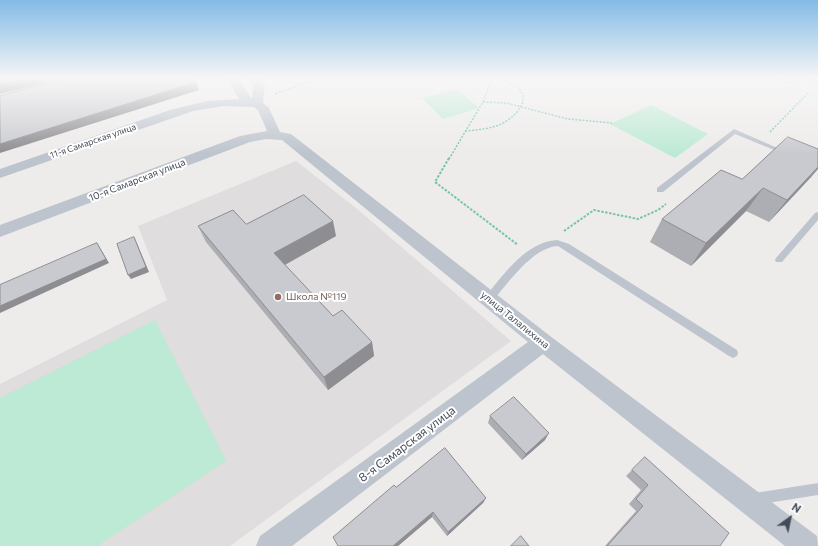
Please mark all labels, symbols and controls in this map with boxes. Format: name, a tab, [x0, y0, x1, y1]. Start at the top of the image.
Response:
street label: 11-я Самарская улица	[49, 121, 137, 161]
street label: 10-я Самарская улица	[87, 156, 187, 204]
street label: улица Талалихина	[478, 289, 552, 351]
place label: Школа №119	[286, 291, 347, 303]
marker: Школа №119	[273, 292, 283, 302]
street label: 8-я Самарская улица	[356, 403, 458, 485]
north arrow	[770, 498, 810, 538]
text: N	[790, 500, 804, 515]

